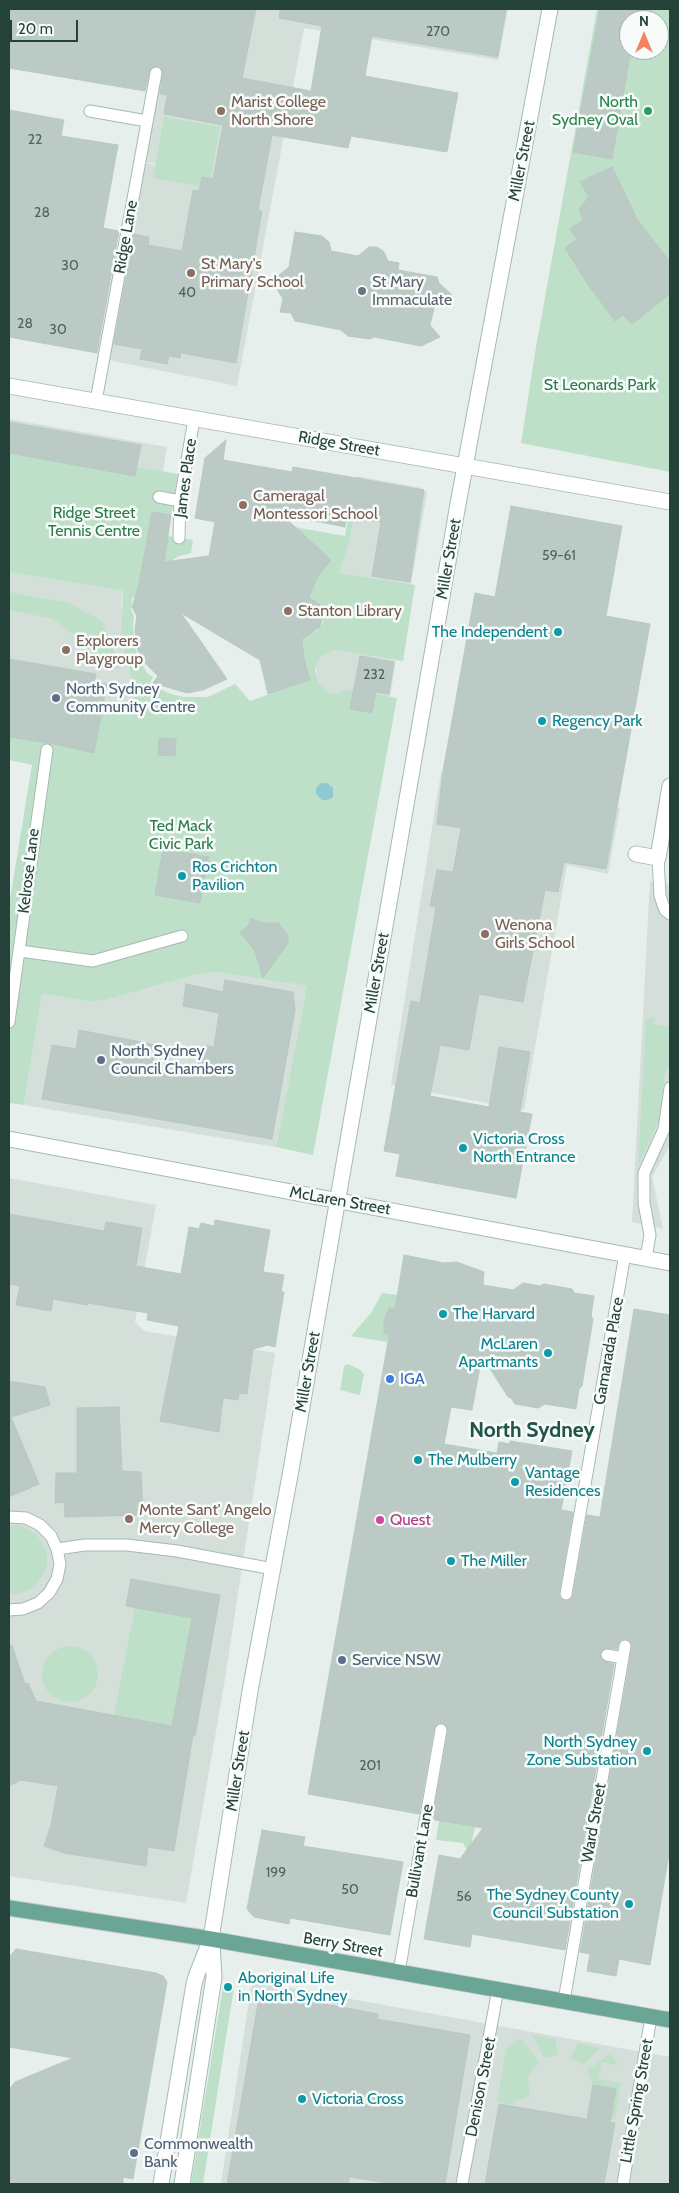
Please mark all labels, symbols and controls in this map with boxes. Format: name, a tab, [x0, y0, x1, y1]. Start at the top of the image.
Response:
scale bar	[12, 10, 80, 42]
north arrow	[619, 10, 669, 60]
text: N	[639, 12, 649, 30]
text: 20 m	[18, 20, 53, 38]
house number: 270	[426, 24, 450, 40]
place label: Marist College North Shore	[231, 92, 326, 130]
place label: North Sydney Oval	[552, 92, 638, 130]
marker: Marist College North Shore	[215, 105, 227, 117]
marker: North Sydney Oval	[642, 105, 654, 117]
street label: Miller Street	[505, 119, 539, 203]
house number: 22	[28, 132, 42, 148]
street label: Ridge Lane	[110, 199, 142, 275]
house number: 28	[34, 205, 50, 221]
place label: St Mary's Primary School	[201, 254, 304, 292]
house number: 30	[61, 258, 79, 274]
marker: St Mary's Primary School	[185, 267, 197, 279]
place label: St Mary Immaculate	[372, 272, 452, 310]
house number: 40	[178, 285, 196, 301]
marker: St Mary Immaculate	[356, 285, 368, 297]
house number: 28	[17, 316, 33, 332]
house number: 30	[49, 322, 67, 338]
park label: St Leonards Park	[544, 375, 656, 395]
street label: Ridge Street	[297, 427, 381, 461]
street label: James Place	[171, 437, 201, 519]
place label: Cameragal Montessori School	[253, 486, 378, 524]
marker: Cameragal Montessori School	[237, 499, 249, 511]
park label: Ridge Street Tennis Centre	[48, 503, 140, 541]
street label: Miller Street	[432, 517, 466, 601]
house number: 59-61	[542, 548, 576, 564]
place label: Stanton Library	[298, 601, 402, 621]
marker: Stanton Library	[282, 605, 294, 617]
place label: The Independent	[432, 622, 548, 642]
marker: The Independent	[552, 626, 564, 638]
place label: Explorers Playgroup	[76, 631, 143, 669]
marker: Explorers Playgroup	[60, 644, 72, 656]
house number: 232	[363, 667, 385, 683]
place label: North Sydney Community Centre	[66, 679, 195, 717]
marker: North Sydney Community Centre	[50, 692, 62, 704]
place label: Regency Park	[552, 711, 642, 731]
marker: Regency Park	[536, 715, 548, 727]
park label: Ted Mack Civic Park	[149, 816, 213, 854]
street label: Kelrose Lane	[14, 827, 44, 915]
place label: Ros Crichton Pavilion	[192, 857, 277, 895]
marker: Ros Crichton Pavilion	[176, 870, 188, 882]
place label: Wenona Girls School	[495, 915, 575, 953]
marker: Wenona Girls School	[479, 928, 491, 940]
street label: Miller Street	[360, 931, 394, 1015]
place label: North Sydney Council Chambers	[111, 1041, 234, 1079]
marker: North Sydney Council Chambers	[95, 1054, 107, 1066]
place label: Victoria Cross North Entrance	[473, 1129, 575, 1167]
marker: Victoria Cross North Entrance	[457, 1142, 469, 1154]
street label: McLaren Street	[288, 1183, 392, 1219]
street label: Gamarada Place	[590, 1296, 628, 1406]
place label: The Harvard	[453, 1304, 535, 1324]
marker: The Harvard	[437, 1308, 449, 1320]
street label: Miller Street	[291, 1330, 325, 1414]
place label: McLaren Apartmants	[459, 1334, 538, 1372]
marker: McLaren Apartmants	[542, 1347, 554, 1359]
place label: IGA	[400, 1369, 425, 1389]
marker: IGA	[384, 1373, 396, 1385]
district label: North Sydney	[469, 1418, 595, 1444]
place label: The Mulberry	[428, 1450, 517, 1470]
marker: The Mulberry	[412, 1454, 424, 1466]
place label: Vantage Residences	[525, 1463, 601, 1501]
marker: Vantage Residences	[509, 1476, 521, 1488]
place label: Monte Sant' Angelo Mercy College	[139, 1500, 272, 1538]
place label: Quest	[390, 1510, 431, 1530]
marker: Monte Sant' Angelo Mercy College	[123, 1513, 135, 1525]
marker: Quest	[374, 1514, 386, 1526]
place label: The Miller	[461, 1551, 527, 1571]
marker: The Miller	[445, 1555, 457, 1567]
place label: Service NSW	[352, 1650, 441, 1670]
marker: Service NSW	[336, 1654, 348, 1666]
street label: Miller Street	[222, 1729, 254, 1813]
place label: North Sydney Zone Substation	[527, 1732, 637, 1770]
marker: North Sydney Zone Substation	[641, 1745, 653, 1757]
house number: 201	[359, 1758, 381, 1774]
street label: Ward Street	[578, 1782, 610, 1864]
street label: Bullivant Lane	[402, 1803, 438, 1899]
house number: 199	[266, 1865, 286, 1881]
house number: 50	[341, 1882, 359, 1898]
place label: The Sydney County Council Substation	[486, 1885, 619, 1923]
house number: 56	[456, 1889, 472, 1905]
marker: The Sydney County Council Substation	[623, 1898, 635, 1910]
street label: Berry Street	[302, 1929, 384, 1961]
place label: Aboriginal Life in North Sydney	[238, 1968, 348, 2006]
marker: Aboriginal Life in North Sydney	[222, 1981, 234, 1993]
street label: Denison Street	[462, 2036, 500, 2138]
street label: Little Spring Street	[617, 2037, 657, 2165]
place label: Victoria Cross	[312, 2089, 404, 2109]
marker: Victoria Cross	[296, 2093, 308, 2105]
place label: Commonwealth Bank	[144, 2134, 253, 2172]
marker: Commonwealth Bank	[128, 2147, 140, 2159]

